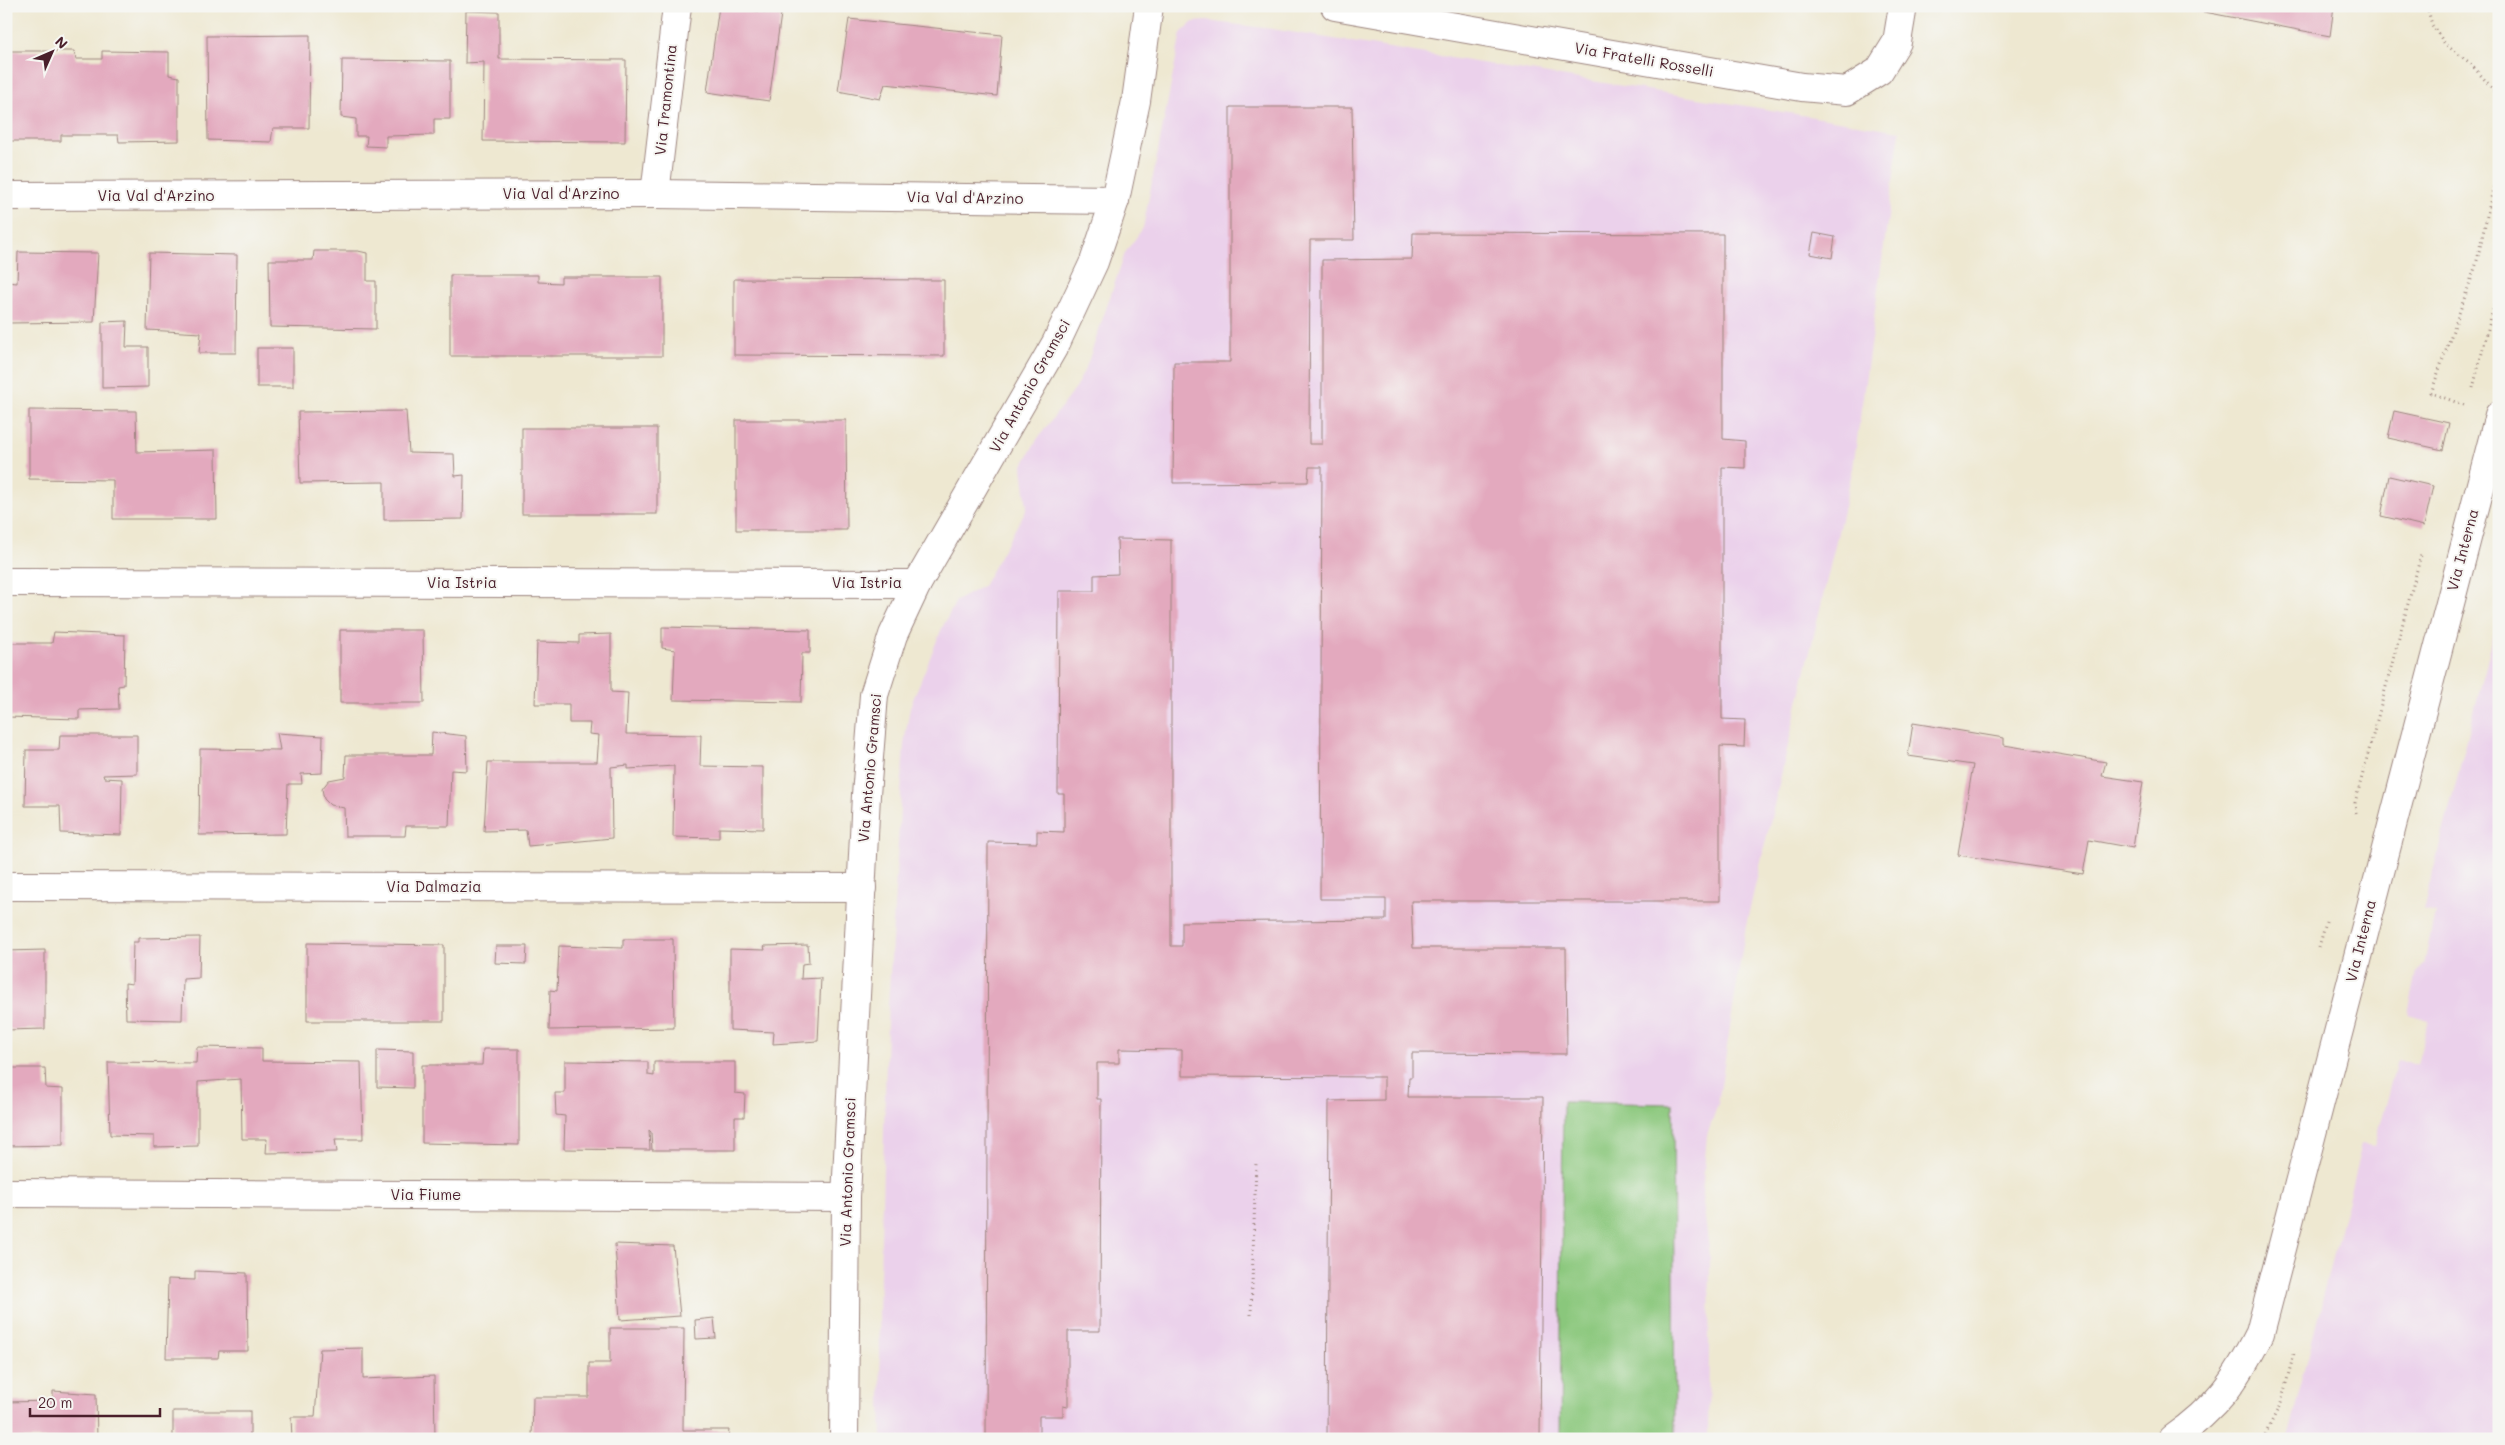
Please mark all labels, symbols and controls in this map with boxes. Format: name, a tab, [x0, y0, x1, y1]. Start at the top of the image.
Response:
north arrow	[28, 28, 78, 78]
text: N	[51, 32, 72, 53]
street label: Via Fratelli Rosselli	[1573, 37, 1715, 81]
street label: Via Tramontina	[649, 43, 681, 156]
street label: Via Val d'Arzino	[503, 183, 620, 203]
street label: Via Val d'Arzino	[98, 185, 215, 205]
street label: Via Val d'Arzino	[906, 186, 1024, 208]
street label: Via Antonio Gramsci	[984, 315, 1074, 456]
street label: Via Interna	[2441, 506, 2483, 593]
street label: Via Istria	[427, 572, 497, 592]
street label: Via Istria	[832, 572, 902, 592]
street label: Via Antonio Gramsci	[853, 692, 885, 843]
street label: Via Dalmazia	[386, 876, 482, 896]
street label: Via Interna	[2340, 897, 2380, 984]
street label: Via Antonio Gramsci	[834, 1097, 860, 1247]
street label: Via Fiume	[391, 1184, 461, 1204]
scale bar	[30, 1385, 160, 1417]
text: 20 m	[38, 1392, 72, 1412]

